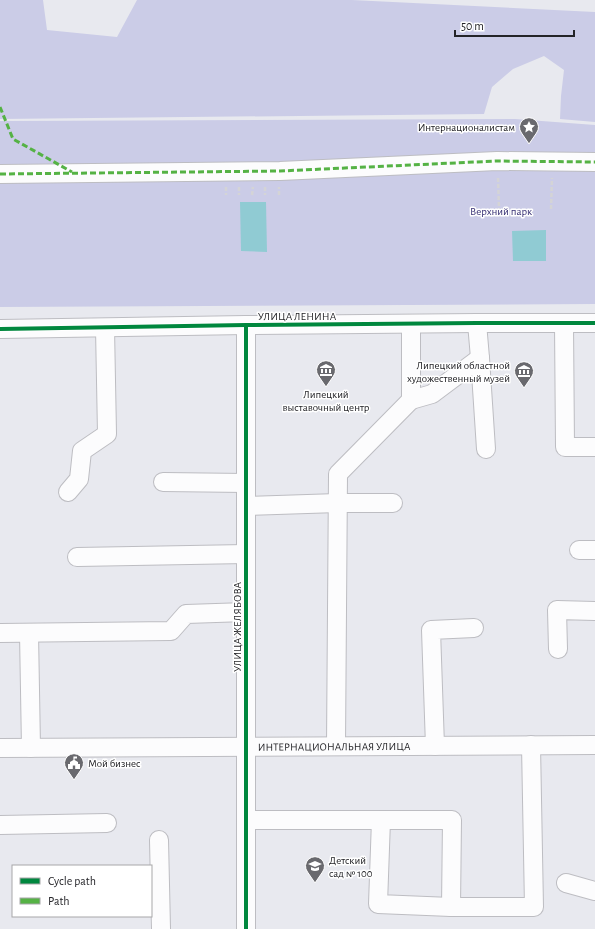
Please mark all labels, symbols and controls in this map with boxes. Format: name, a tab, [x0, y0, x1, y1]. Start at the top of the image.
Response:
scale bar	[455, 12, 574, 38]
text: 50 m	[461, 20, 484, 32]
place icon: Интернационалистам	[518, 116, 540, 144]
place label: Интернационалистам	[418, 122, 515, 133]
park label: Верхний парк	[470, 206, 532, 217]
street label: УЛИЦА ЛЕНИНА	[258, 311, 337, 322]
museum icon: Липецкий выставочный центр	[315, 359, 337, 387]
place label: Липецкий областной художественный музей	[407, 360, 510, 384]
museum icon: Липецкий областной художественный музей	[513, 360, 535, 388]
place label: Липецкий выставочный центр	[283, 389, 370, 413]
street label: УЛИЦА ЖЕЛЯБОВА	[232, 581, 243, 672]
street label: ИНТЕРНАЦИОНАЛЬНАЯ УЛИЦА	[258, 741, 411, 753]
public building icon: Мой бизнес	[63, 752, 85, 780]
place label: Мой бизнес	[88, 758, 141, 769]
school or university icon: Детский сад № 100	[304, 855, 326, 883]
place label: Детский сад № 100	[329, 855, 373, 879]
legend	[12, 865, 152, 917]
text: Cycle path	[48, 875, 96, 888]
text: Path	[48, 895, 70, 907]

